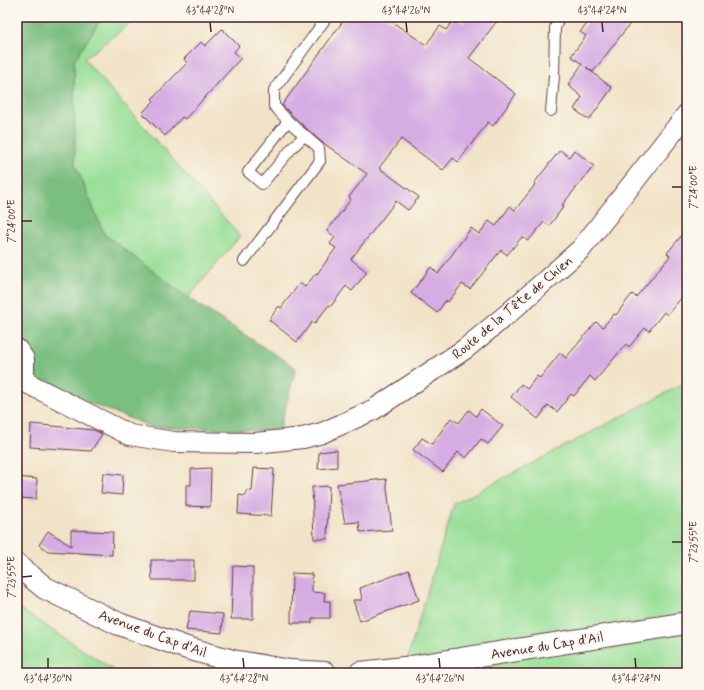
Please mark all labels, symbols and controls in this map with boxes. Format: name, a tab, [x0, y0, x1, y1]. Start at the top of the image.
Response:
text: 43°44'28"N	[186, 4, 234, 18]
text: 43°44'26"N	[382, 4, 430, 18]
text: 43°44'24"N	[578, 4, 627, 18]
text: 7°24'00"E	[687, 165, 701, 209]
text: 7°24'00"E	[5, 199, 19, 243]
street label: Route de la Tête de Chien	[449, 252, 577, 364]
text: 7°23'55"E	[687, 521, 701, 563]
text: 7°23'55"E	[5, 556, 19, 598]
street label: Avenue du Cap d'Ail	[96, 606, 209, 662]
street label: Avenue du Cap d'Ail	[489, 628, 605, 664]
text: 43°44'30"N	[24, 672, 72, 686]
text: 43°44'28"N	[220, 672, 268, 686]
text: 43°44'26"N	[416, 672, 464, 686]
text: 43°44'24"N	[612, 672, 661, 686]

